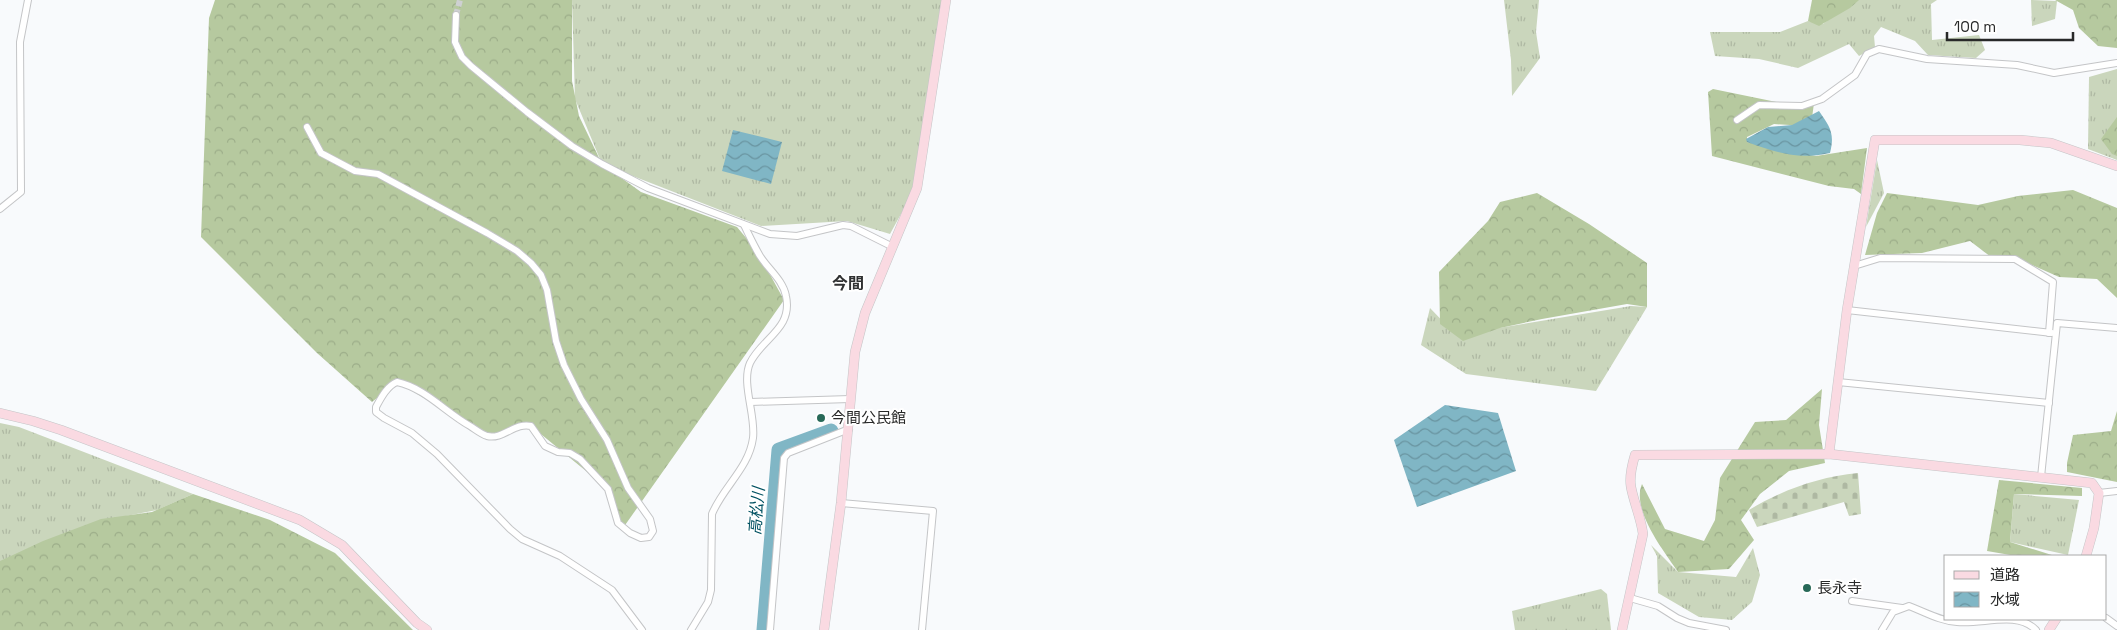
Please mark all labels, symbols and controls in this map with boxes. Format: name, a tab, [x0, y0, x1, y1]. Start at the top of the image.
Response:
scale bar	[1947, 10, 2073, 42]
text: 100 m	[1954, 17, 1996, 36]
district label: 今間	[832, 273, 864, 294]
place label: 今間公民館	[831, 408, 906, 427]
marker: 今間公民館	[815, 412, 827, 424]
water label: 高松川	[744, 484, 769, 536]
legend	[1944, 555, 2107, 620]
text: 道路	[1990, 565, 2020, 584]
place label: 長永寺	[1817, 578, 1862, 597]
marker: 長永寺	[1801, 582, 1813, 594]
text: 水域	[1990, 590, 2020, 609]

